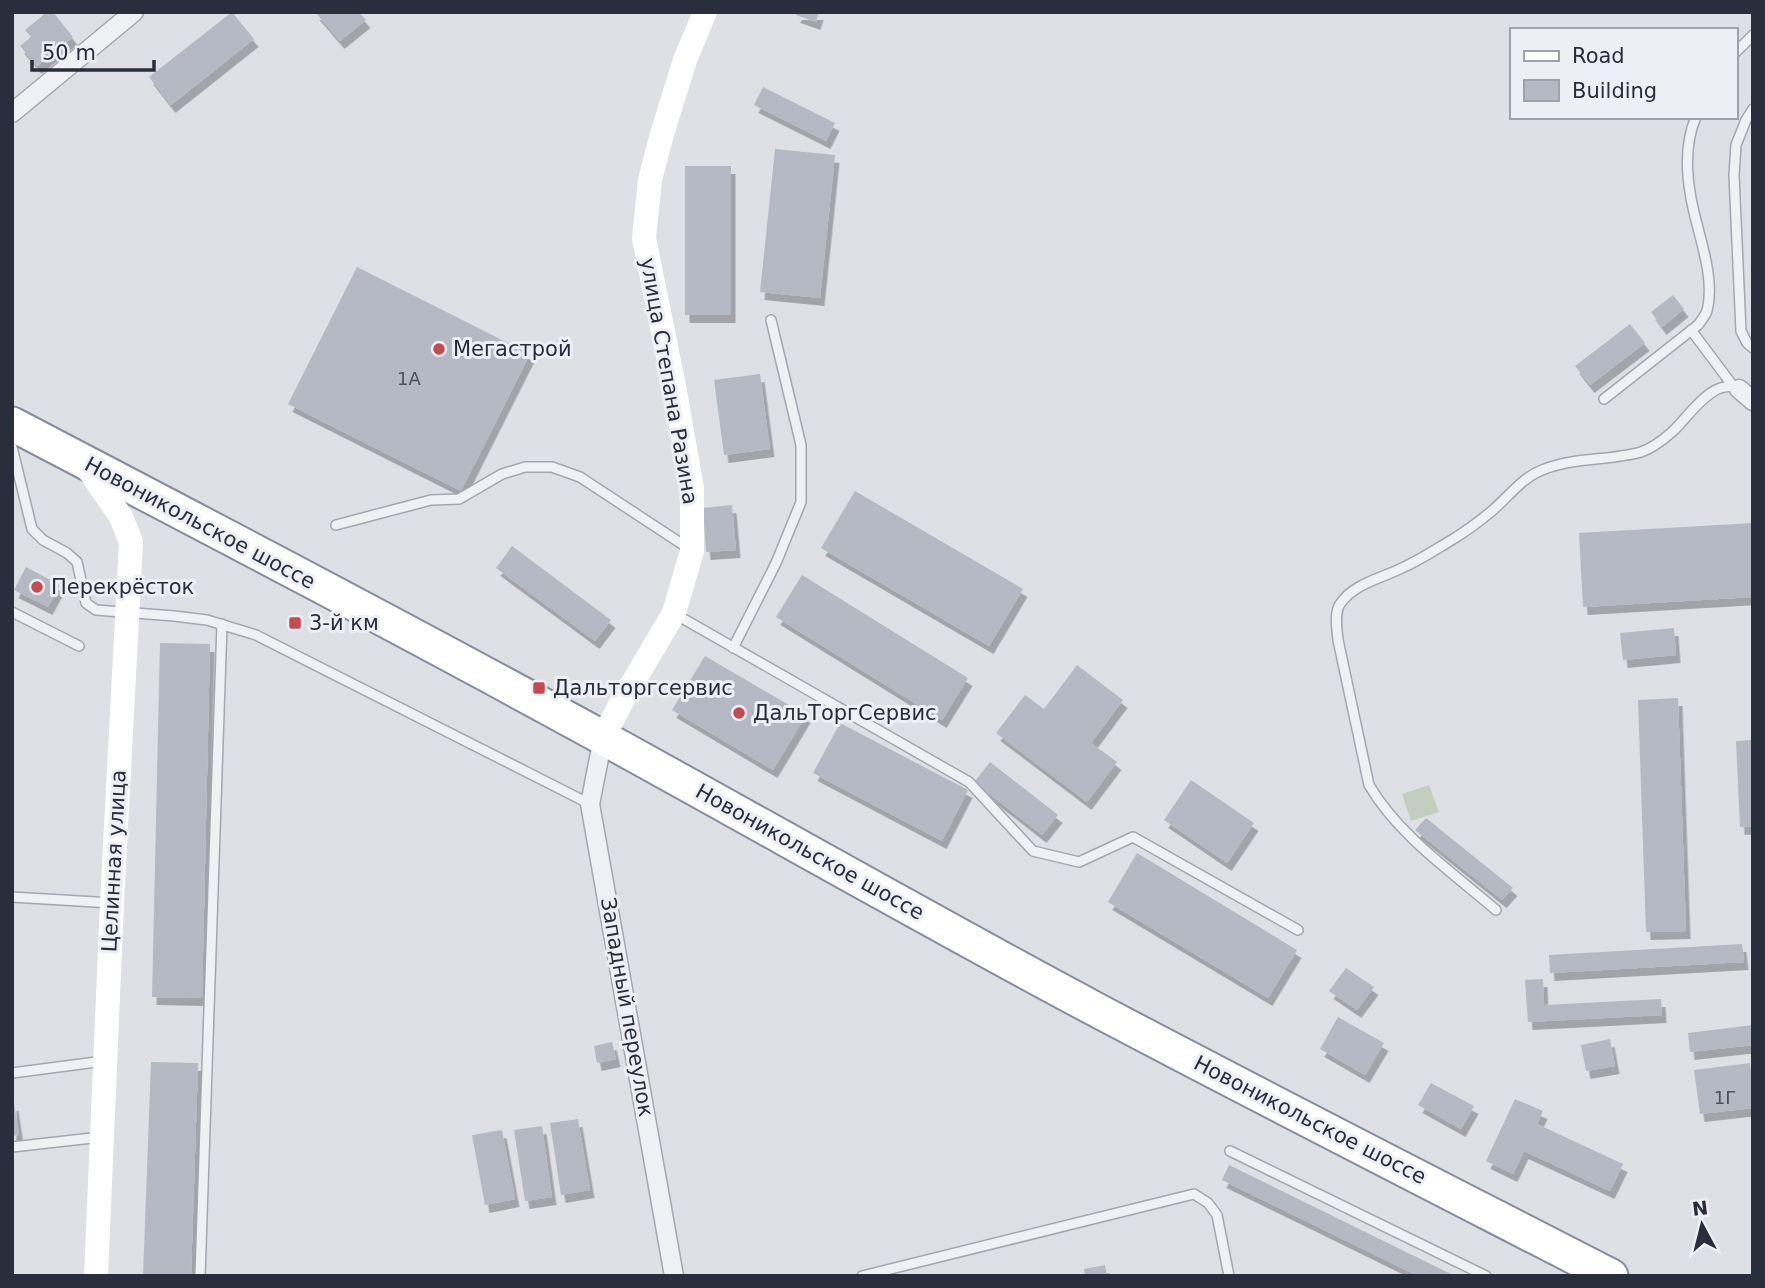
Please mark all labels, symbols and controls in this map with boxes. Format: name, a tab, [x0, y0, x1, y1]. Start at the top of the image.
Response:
scale bar	[32, 28, 154, 72]
legend	[1510, 28, 1737, 119]
text: 50 m	[42, 41, 96, 65]
text: Road	[1572, 44, 1625, 68]
text: Building	[1572, 79, 1657, 103]
street label: улица Степана Разина	[635, 256, 703, 506]
place label: Мегастрой	[453, 337, 572, 361]
marker: Мегастрой	[431, 341, 447, 357]
house number: 1А	[397, 368, 422, 389]
street label: Новоникольское шоссе	[81, 452, 319, 594]
place label: Перекрёсток	[51, 575, 194, 599]
marker: Перекрёсток	[29, 579, 45, 595]
place label: 3-й км	[309, 611, 379, 635]
marker: 3-й км	[287, 615, 303, 631]
place label: Дальторгсервис	[553, 676, 733, 700]
marker: Дальторгсервис	[531, 680, 547, 696]
place label: ДальТоргСервис	[753, 701, 937, 725]
marker: ДальТоргСервис	[731, 705, 747, 721]
street label: Целинная улица	[97, 769, 131, 953]
street label: Новоникольское шоссе	[692, 779, 928, 925]
street label: Западный переулок	[596, 895, 658, 1119]
street label: Новоникольское шоссе	[1190, 1051, 1430, 1189]
house number: 1Г	[1714, 1087, 1736, 1108]
north arrow	[1667, 1190, 1737, 1260]
text: N	[1691, 1196, 1709, 1220]

